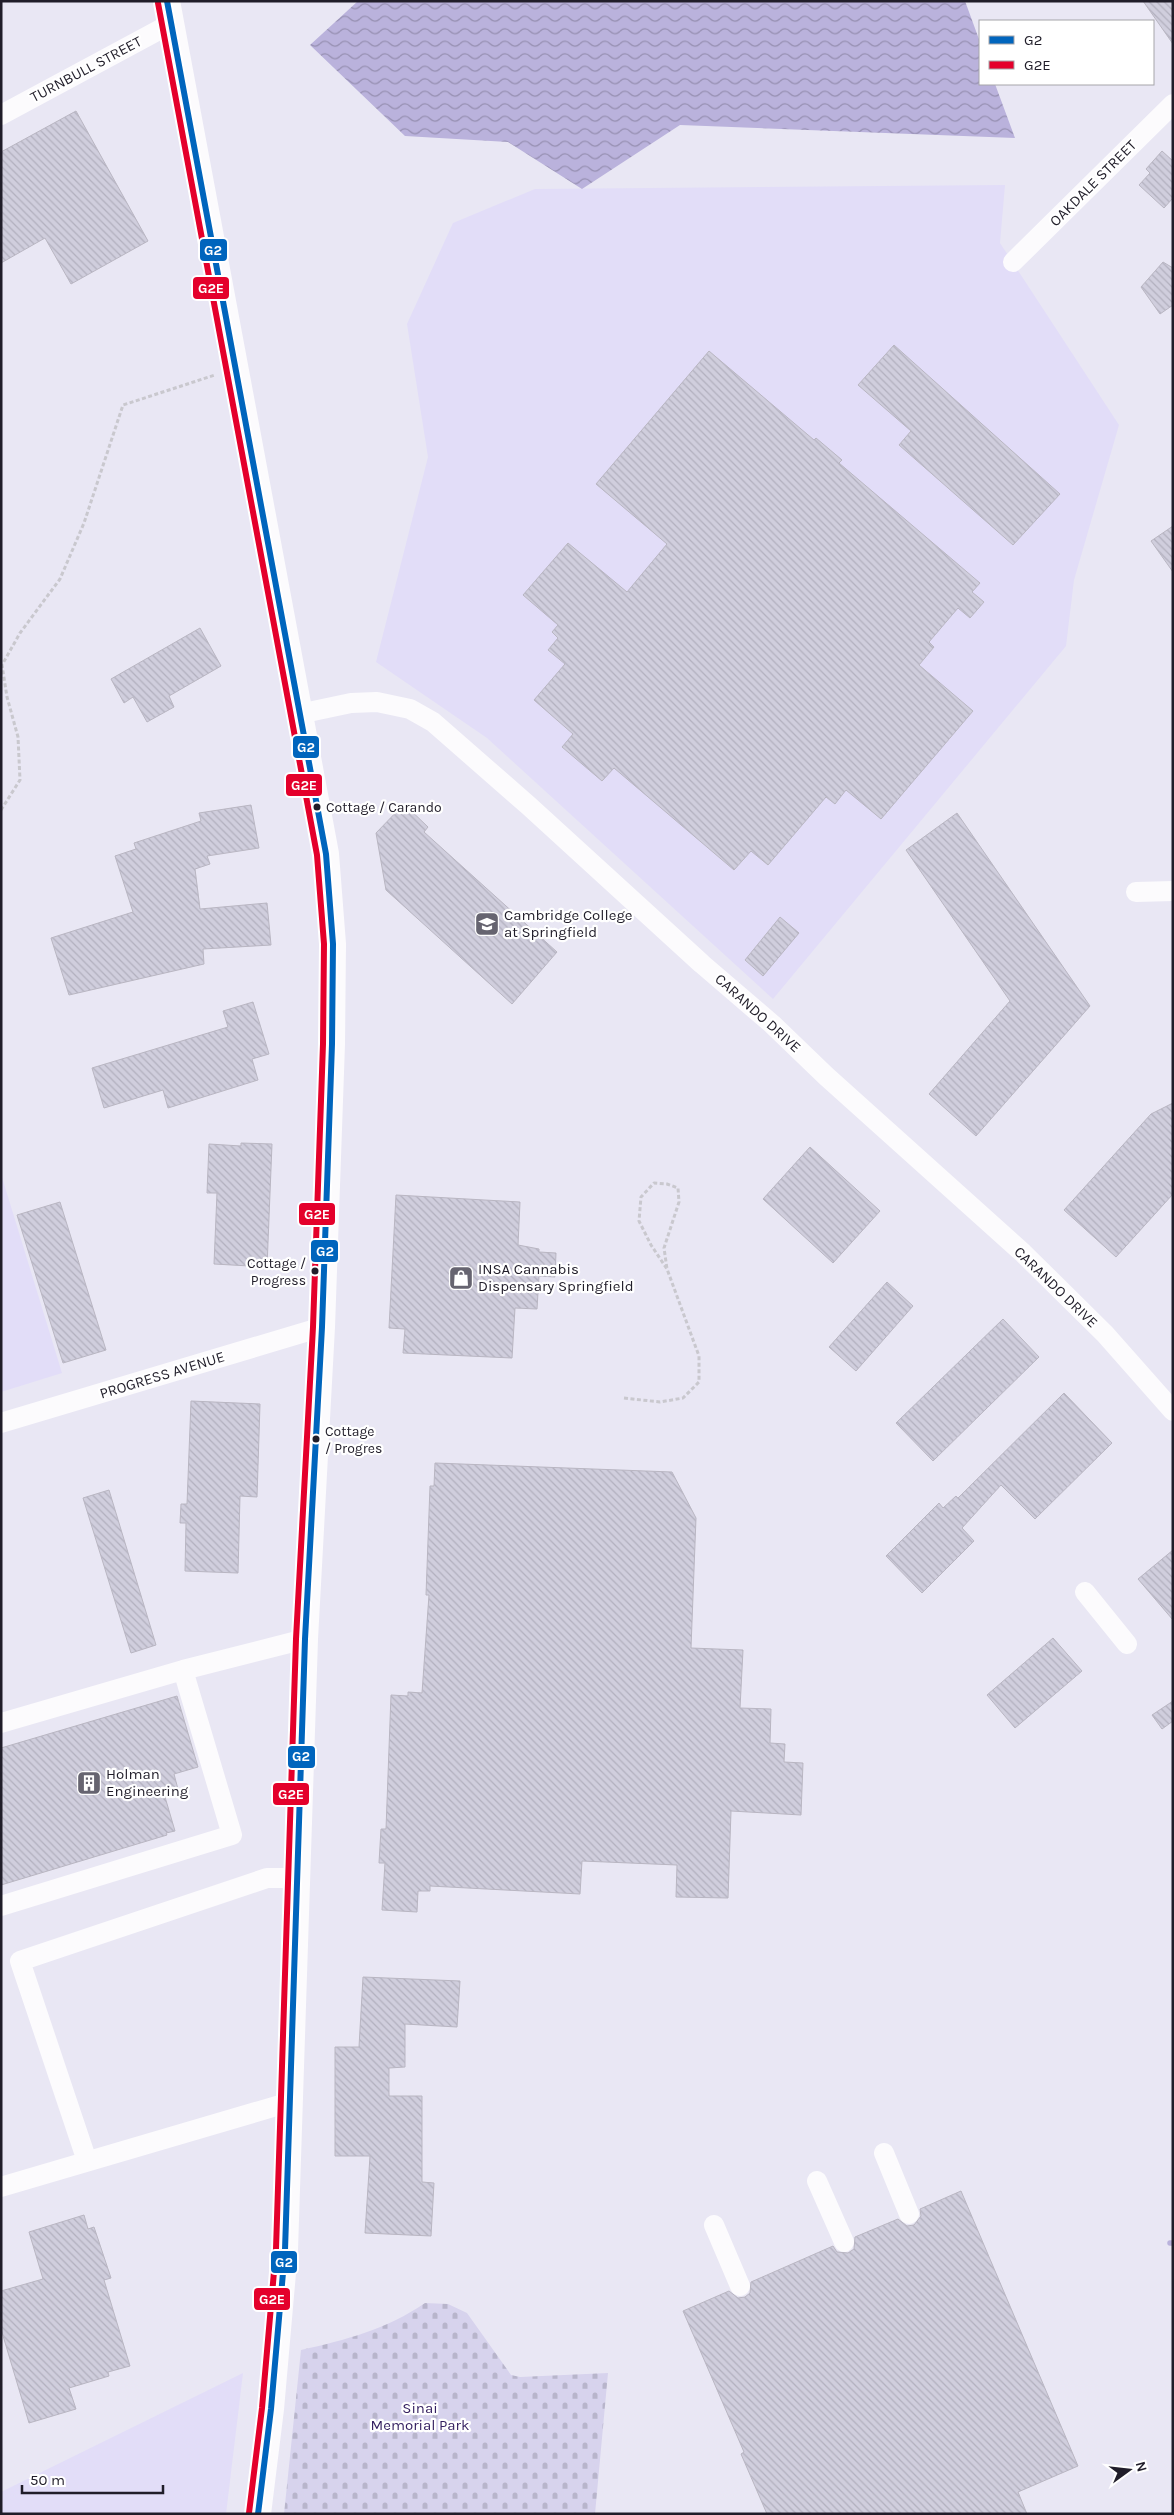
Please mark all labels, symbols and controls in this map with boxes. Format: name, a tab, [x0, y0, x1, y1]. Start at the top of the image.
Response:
legend	[979, 20, 1154, 85]
text: G2	[1024, 31, 1042, 49]
street label: TURNBULL STREET	[27, 32, 145, 106]
text: G2E	[1024, 56, 1051, 74]
street label: OAKDALE STREET	[1046, 136, 1140, 230]
line badge: G2	[199, 238, 228, 262]
text: G2	[204, 242, 222, 259]
line badge: G2E	[192, 276, 230, 300]
text: G2E	[198, 280, 224, 297]
line badge: G2	[292, 735, 320, 759]
text: G2	[297, 739, 315, 756]
line badge: G2E	[285, 773, 323, 797]
text: G2E	[291, 777, 317, 794]
place label: Cottage / Carando	[326, 799, 442, 816]
marker: Cottage / Carando	[312, 802, 322, 812]
place label: Cambridge College at Springfield	[504, 906, 633, 941]
school or university icon: Cambridge College at Springfield	[474, 911, 500, 937]
street label: CARANDO DRIVE	[711, 970, 805, 1056]
line badge: G2E	[298, 1202, 336, 1226]
text: G2E	[304, 1206, 330, 1223]
line badge: G2	[310, 1239, 339, 1263]
text: G2	[316, 1243, 334, 1260]
street label: CARANDO DRIVE	[1010, 1243, 1102, 1331]
place label: Cottage / Progress	[247, 1255, 306, 1289]
place label: INSA Cannabis Dispensary Springfield	[478, 1260, 634, 1295]
shop icon: INSA Cannabis Dispensary Springfield	[448, 1265, 474, 1291]
marker: Cottage / Progress	[310, 1266, 320, 1276]
street label: PROGRESS AVENUE	[97, 1347, 227, 1403]
place label: Cottage / Progres	[325, 1423, 382, 1457]
marker: Cottage / Progres	[311, 1434, 321, 1444]
line badge: G2	[287, 1745, 316, 1769]
text: G2	[292, 1748, 310, 1765]
place label: Holman Engineering	[106, 1765, 189, 1800]
building icon: Holman Engineering	[76, 1770, 102, 1796]
line badge: G2E	[272, 1782, 310, 1806]
text: G2E	[278, 1786, 304, 1803]
line badge: G2	[270, 2250, 298, 2274]
text: G2	[275, 2254, 293, 2271]
line badge: G2E	[253, 2287, 291, 2311]
text: G2E	[259, 2291, 285, 2308]
park label: Sinai Memorial Park	[371, 2399, 469, 2434]
north arrow	[1104, 2445, 1154, 2495]
text: N	[1132, 2460, 1151, 2474]
scale bar	[22, 2462, 164, 2494]
text: 50 m	[30, 2471, 65, 2489]

